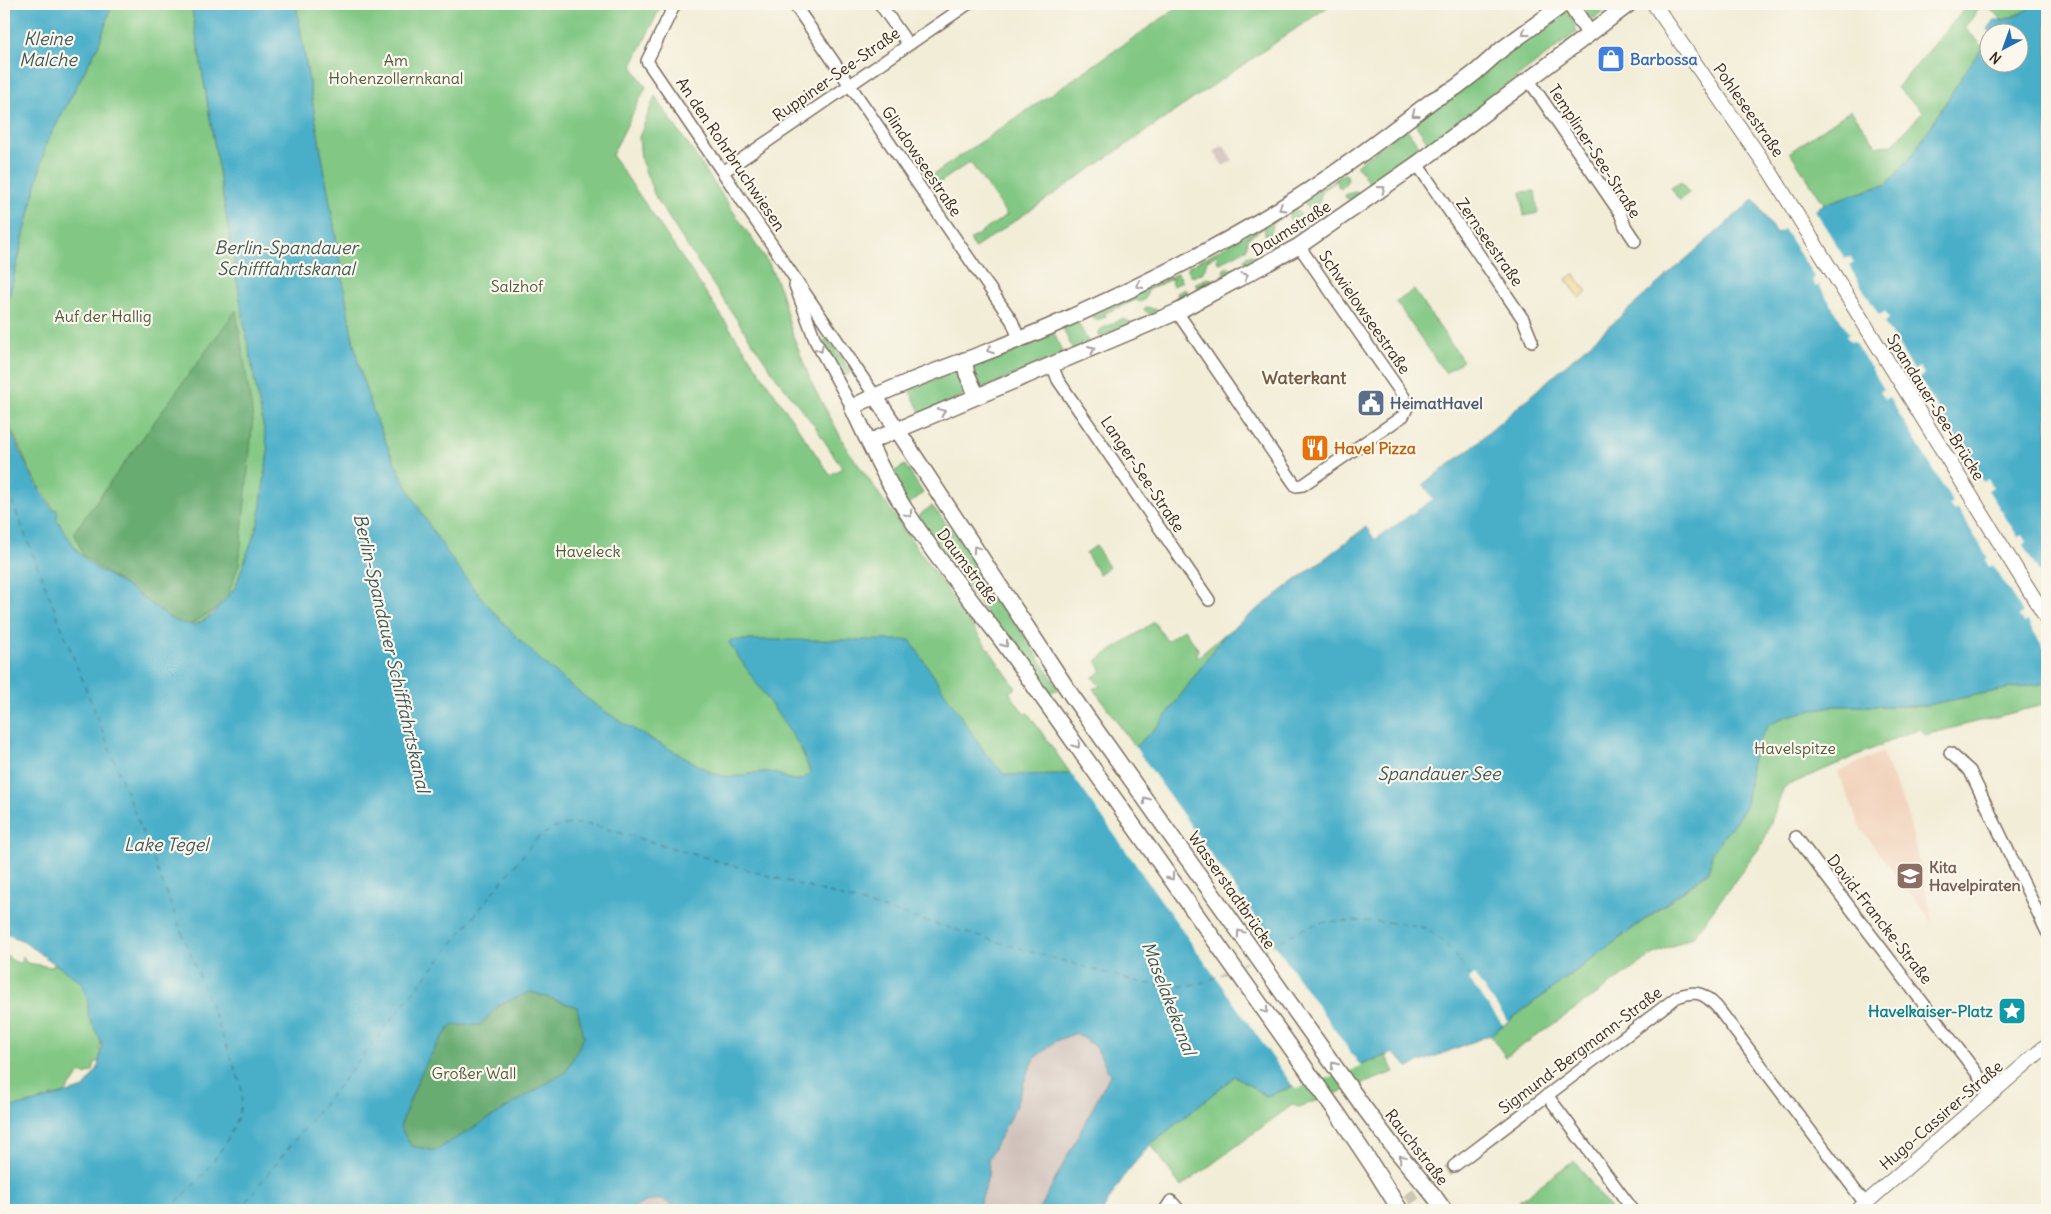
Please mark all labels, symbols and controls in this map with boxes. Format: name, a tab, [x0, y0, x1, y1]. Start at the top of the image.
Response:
north arrow	[1978, 22, 2028, 72]
street label: Ruppiner-See-Straße	[769, 23, 903, 125]
water label: Kleine Malche	[19, 27, 78, 71]
one-way arrow	[1521, 27, 1531, 36]
shop icon: Barbossa	[1596, 44, 1626, 74]
text: N	[1986, 48, 2005, 68]
place label: Barbossa	[1630, 49, 1698, 69]
park label: Am Hohenzollernkanal	[329, 50, 463, 88]
street label: Pohleseestraße	[1709, 59, 1789, 161]
street label: An den Rohrbruchwiesen	[672, 73, 790, 235]
street label: Templiner-See-Straße	[1544, 80, 1646, 222]
street label: Glindowseestraße	[878, 102, 966, 220]
one-way arrow	[1412, 109, 1421, 117]
one-way arrow	[1376, 186, 1386, 195]
street label: Zernseestraße	[1452, 194, 1528, 290]
street label: Daumstraße	[1248, 196, 1334, 260]
one-way arrow	[1278, 201, 1287, 211]
water label: Berlin-Spandauer Schifffahrtskanal	[214, 236, 360, 280]
street label: Schwielowseestraße	[1315, 246, 1415, 378]
one-way arrow	[1240, 272, 1249, 282]
park label: Salzhof	[491, 276, 544, 296]
one-way arrow	[1135, 279, 1144, 289]
park label: Auf der Hallig	[54, 306, 152, 326]
street label: Spandauer-See-Brücke	[1883, 330, 1989, 484]
one-way arrow	[814, 343, 824, 352]
one-way arrow	[986, 344, 995, 354]
one-way arrow	[1087, 345, 1096, 355]
district label: Waterkant	[1262, 366, 1347, 389]
public building icon: HeimatHavel	[1356, 388, 1386, 418]
place label: HeimatHavel	[1390, 393, 1483, 413]
one-way arrow	[937, 407, 946, 418]
street label: Langer-See-Straße	[1097, 412, 1189, 536]
restaurant icon: Havel Pizza	[1300, 433, 1330, 463]
place label: Havel Pizza	[1334, 438, 1416, 458]
one-way arrow	[903, 508, 912, 517]
water label: Berlin-Spandauer Schifffahrtskanal	[349, 511, 436, 797]
street label: Daumstraße	[933, 524, 1003, 608]
park label: Haveleck	[555, 541, 621, 561]
one-way arrow	[973, 546, 982, 555]
one-way arrow	[999, 638, 1008, 648]
park label: Havelspitze	[1754, 738, 1836, 758]
one-way arrow	[1071, 739, 1080, 749]
water label: Spandauer See	[1378, 762, 1502, 785]
one-way arrow	[1143, 796, 1152, 806]
street label: Wasserstadtbrücke	[1184, 827, 1280, 953]
water label: Lake Tegel	[124, 833, 211, 856]
street label: David-Francke-Straße	[1823, 850, 1937, 988]
place label: Kita Havelpiraten	[1929, 857, 2021, 896]
school or university icon: Kita Havelpiraten	[1895, 861, 1925, 891]
one-way arrow	[1165, 871, 1174, 881]
one-way arrow	[1237, 929, 1246, 939]
water label: Maselakekanal	[1137, 938, 1202, 1061]
street label: Sigmund-Bergmann-Straße	[1494, 982, 1666, 1118]
place icon: Havelkaiser-Platz	[1997, 996, 2027, 1026]
place label: Havelkaiser-Platz	[1868, 1001, 1993, 1021]
one-way arrow	[1259, 1004, 1267, 1013]
street label: Hugo-Cassirer-Straße	[1875, 1056, 2007, 1174]
one-way arrow	[1331, 1061, 1340, 1071]
park label: Großer Wall	[432, 1063, 516, 1083]
street label: Rauchstraße	[1381, 1105, 1453, 1189]
one-way arrow	[1399, 1155, 1408, 1164]

